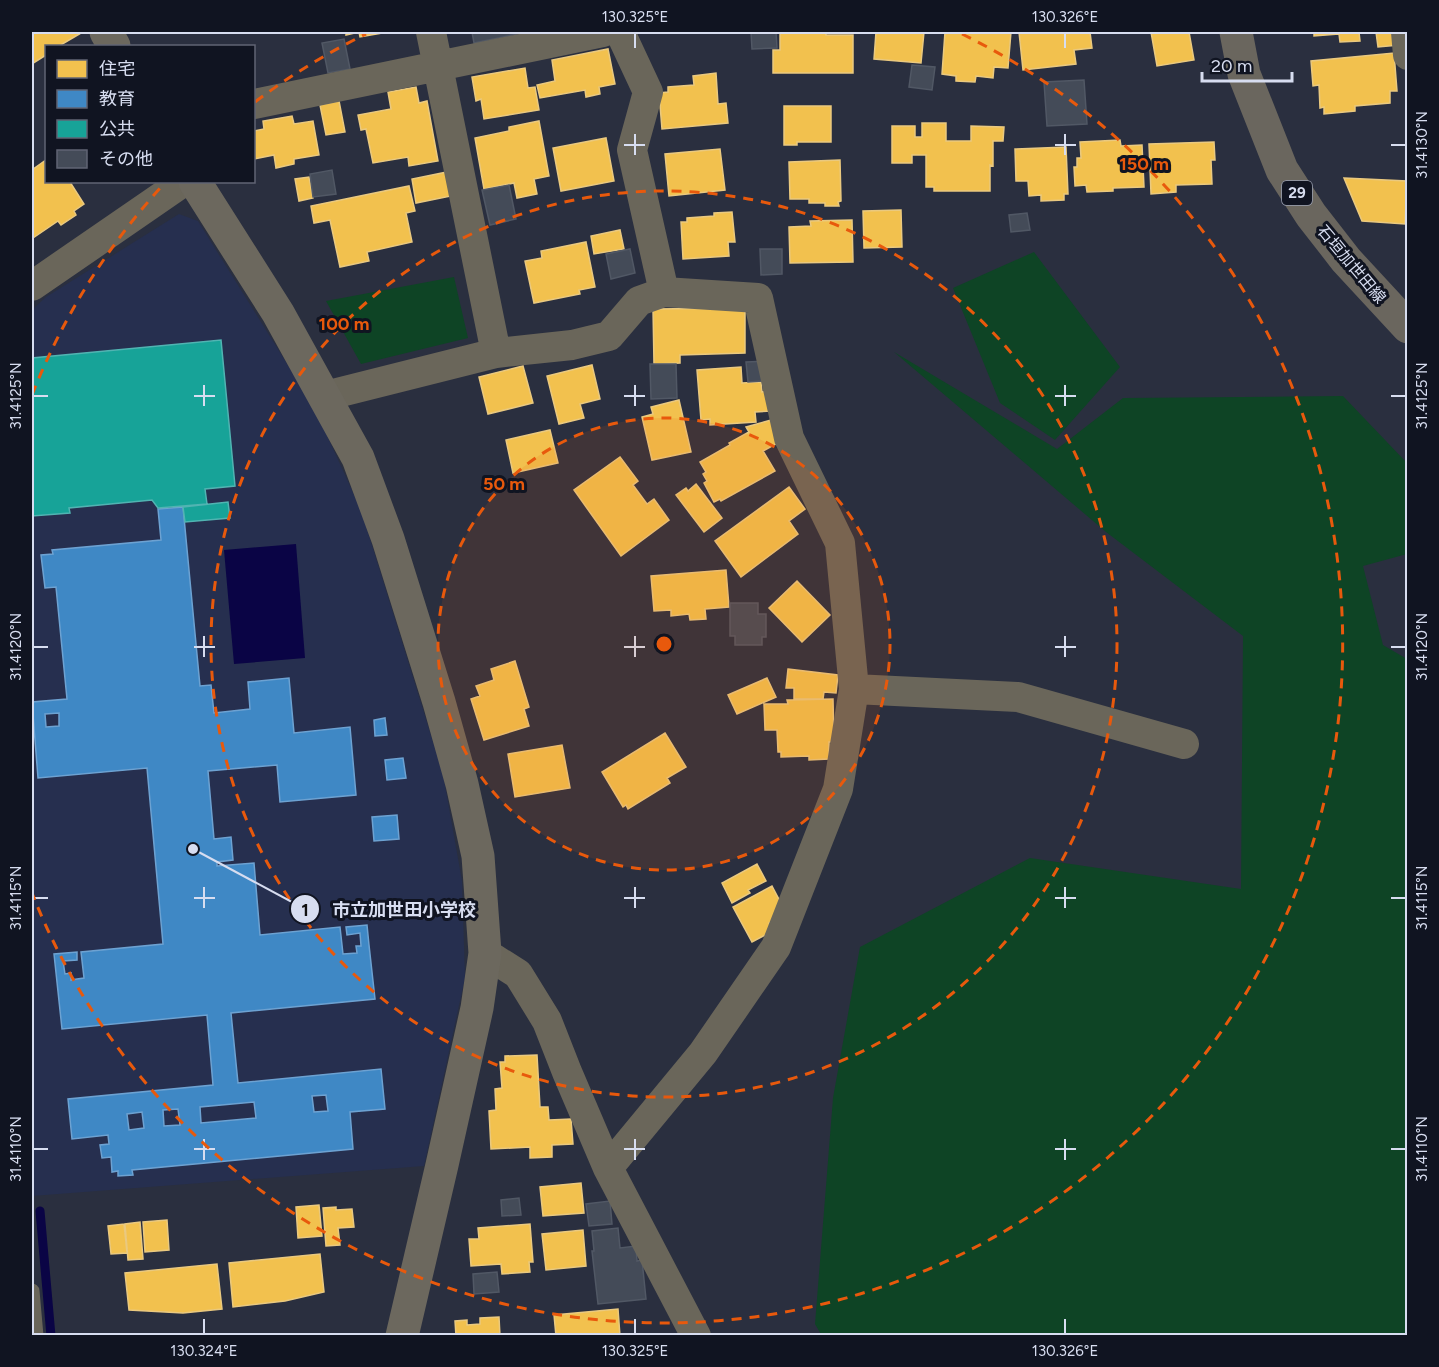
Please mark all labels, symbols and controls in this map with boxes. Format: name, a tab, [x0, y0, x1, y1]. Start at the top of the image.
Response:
text: 130.325°E	[602, 8, 668, 26]
text: 130.326°E	[1032, 8, 1098, 26]
legend	[45, 45, 255, 183]
scale bar	[1202, 45, 1292, 83]
text: 20 m	[1211, 55, 1252, 77]
text: 住宅	[99, 58, 135, 80]
text: 教育	[99, 88, 135, 110]
text: 31.4130°N	[1413, 111, 1431, 179]
text: 公共	[99, 118, 135, 140]
text: その他	[99, 148, 153, 170]
text: 150 m	[1119, 153, 1169, 175]
road number: 29	[1282, 181, 1312, 205]
street label: 石垣加世田線	[1313, 221, 1390, 307]
text: 100 m	[319, 313, 369, 335]
text: 31.4125°N	[7, 362, 25, 430]
text: 31.4125°N	[1413, 362, 1431, 430]
text: 50 m	[483, 473, 525, 495]
text: 31.4120°N	[7, 613, 25, 681]
text: 31.4120°N	[1413, 613, 1431, 681]
centre of rings	[654, 634, 674, 654]
text: 31.4115°N	[7, 866, 25, 930]
text: 31.4115°N	[1413, 866, 1431, 930]
callout: 市立加世田小学校	[290, 891, 488, 927]
text: 1	[301, 899, 309, 921]
text: 市立加世田小学校	[332, 899, 476, 921]
text: 31.4110°N	[7, 1116, 25, 1182]
text: 31.4110°N	[1413, 1116, 1431, 1182]
text: 130.324°E	[170, 1342, 238, 1360]
text: 130.325°E	[602, 1342, 668, 1360]
text: 130.326°E	[1032, 1342, 1098, 1360]

